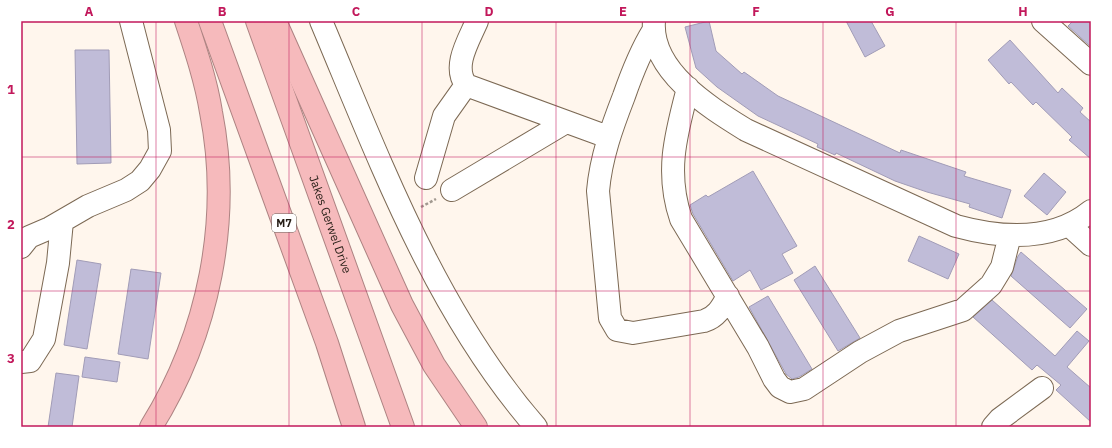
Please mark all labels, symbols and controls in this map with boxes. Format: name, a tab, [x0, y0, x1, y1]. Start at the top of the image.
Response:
text: A	[85, 3, 94, 20]
text: B	[218, 3, 227, 20]
text: C	[352, 3, 361, 20]
text: D	[484, 3, 494, 20]
text: E	[619, 3, 627, 20]
text: F	[752, 3, 760, 20]
text: G	[885, 3, 895, 20]
text: H	[1018, 3, 1028, 20]
text: 1	[7, 81, 15, 98]
street label: Jakes Gerwel Drive	[306, 173, 355, 276]
road number: M7	[272, 214, 296, 232]
text: 2	[7, 216, 15, 233]
text: 3	[7, 350, 15, 367]

